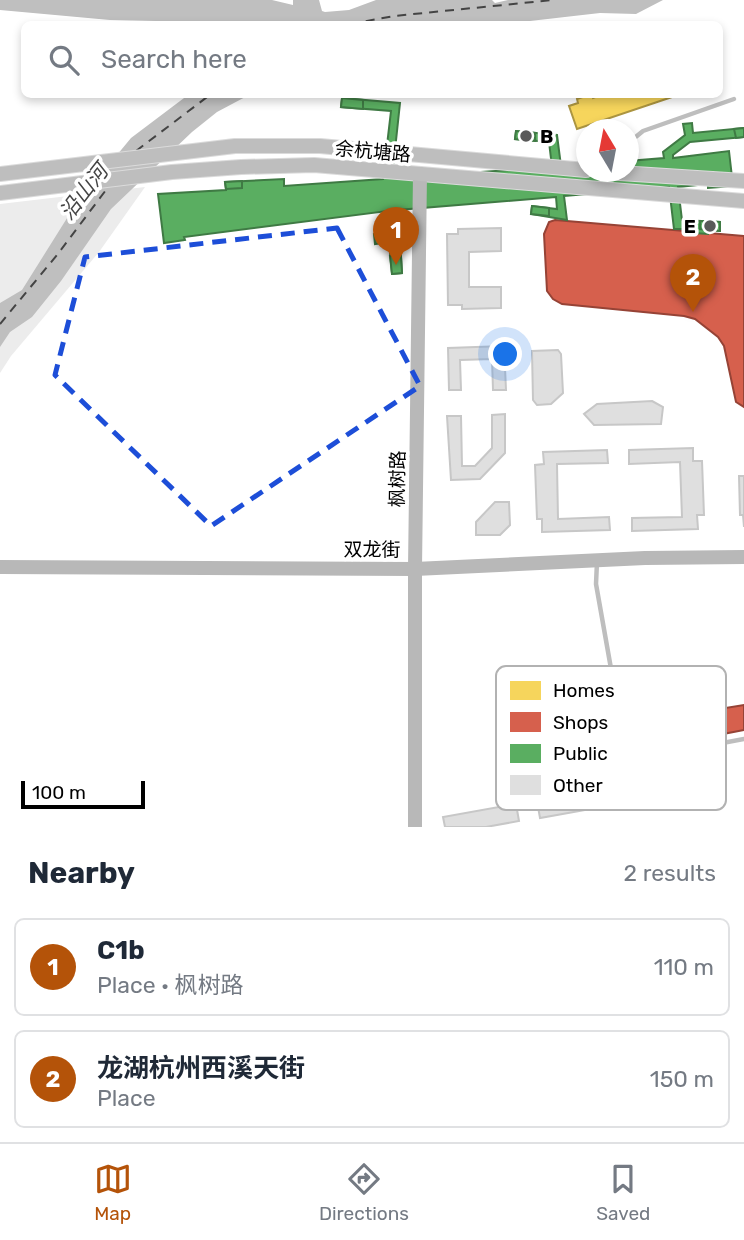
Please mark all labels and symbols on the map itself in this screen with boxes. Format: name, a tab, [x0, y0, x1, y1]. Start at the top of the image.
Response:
north arrow	[576, 119, 639, 182]
place label: B	[540, 125, 553, 148]
marker: B	[518, 128, 534, 144]
street label: 余杭塘路	[334, 137, 412, 166]
water label: 沿山河	[54, 156, 115, 224]
pin: 1	[373, 207, 419, 265]
place label: E	[684, 215, 696, 238]
marker: E	[702, 218, 718, 234]
pin: 2	[670, 254, 716, 312]
your location	[488, 337, 522, 371]
street label: 枫树路	[386, 450, 409, 508]
street label: 双龙街	[343, 538, 401, 561]
legend	[496, 666, 726, 810]
text: Homes	[553, 679, 615, 702]
text: Shops	[553, 711, 608, 734]
text: Public	[553, 742, 608, 765]
text: Other	[553, 774, 604, 797]
scale bar	[21, 778, 145, 810]

